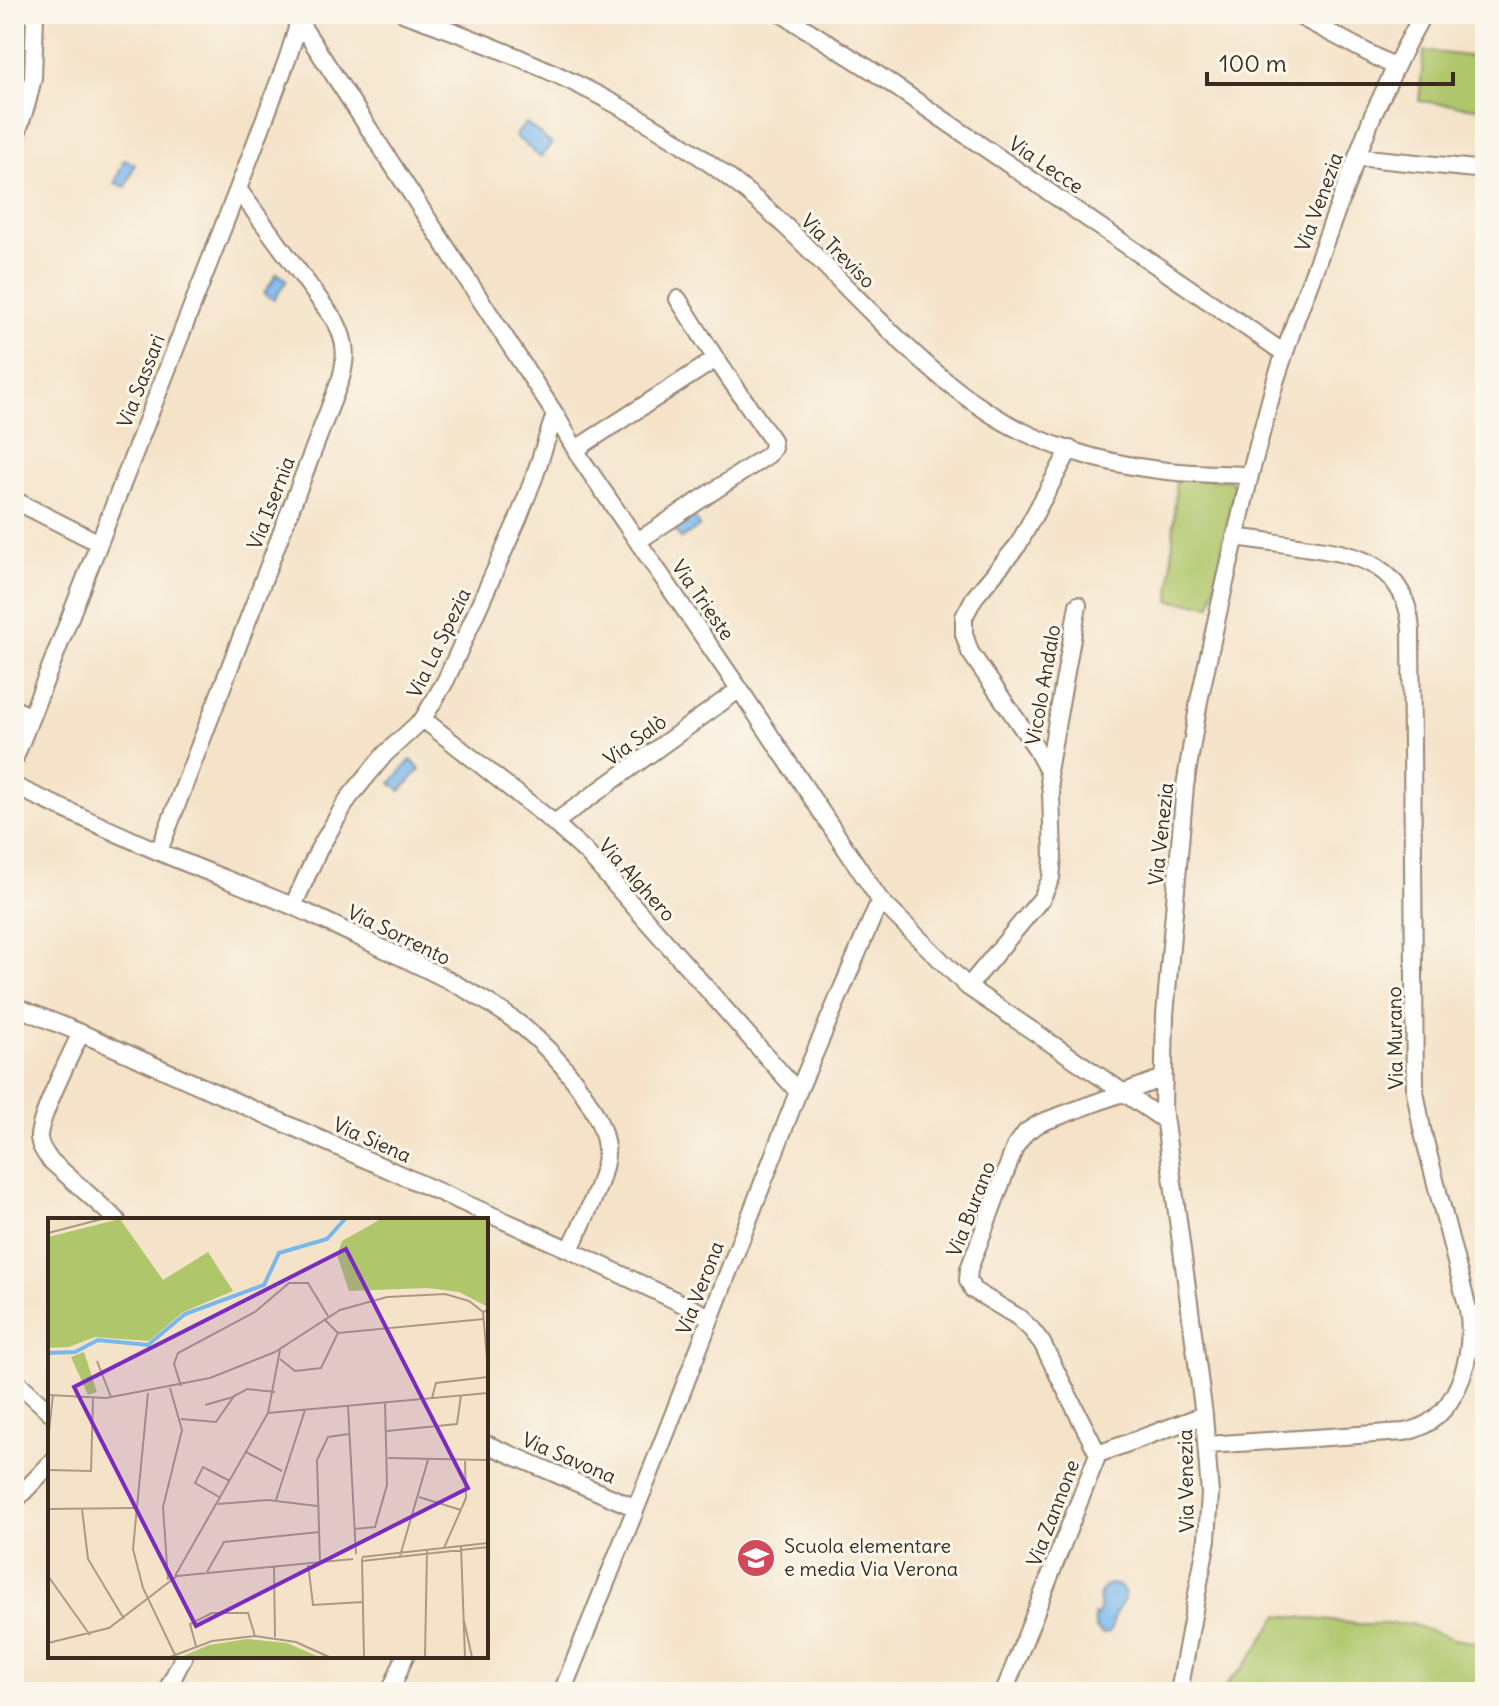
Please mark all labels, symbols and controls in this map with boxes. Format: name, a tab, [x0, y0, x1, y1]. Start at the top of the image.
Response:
scale bar	[1207, 36, 1453, 86]
text: 100 m	[1219, 48, 1287, 78]
street label: Via Lecce	[1004, 131, 1088, 199]
street label: Via Venezia	[1289, 149, 1348, 255]
street label: Via Treviso	[796, 208, 881, 293]
street label: Via Sassari	[111, 331, 170, 431]
street label: Via Isernia	[241, 453, 300, 553]
street label: Via Trieste	[667, 555, 740, 645]
street label: Via La Spezia	[401, 584, 476, 702]
street label: Vicolo Andalo	[1020, 623, 1065, 747]
street label: Via Salò	[598, 708, 671, 771]
street label: Via Venezia	[1143, 781, 1178, 887]
street label: Via Alghero	[594, 833, 681, 926]
street label: Via Sorrento	[344, 899, 455, 970]
street label: Via Murano	[1381, 986, 1408, 1090]
street label: Via Siena	[329, 1111, 415, 1168]
street label: Via Burano	[941, 1158, 1000, 1260]
inset map	[48, 1218, 488, 1658]
street label: Via Verona	[670, 1238, 729, 1338]
street label: Via Savona	[518, 1427, 620, 1489]
street label: Via Venezia	[1172, 1429, 1199, 1533]
street label: Via Zannone	[1021, 1456, 1084, 1570]
place label: Scuola elementare e media Via Verona	[784, 1533, 958, 1581]
school or university icon: Scuola elementare e media Via Verona	[735, 1537, 777, 1579]

